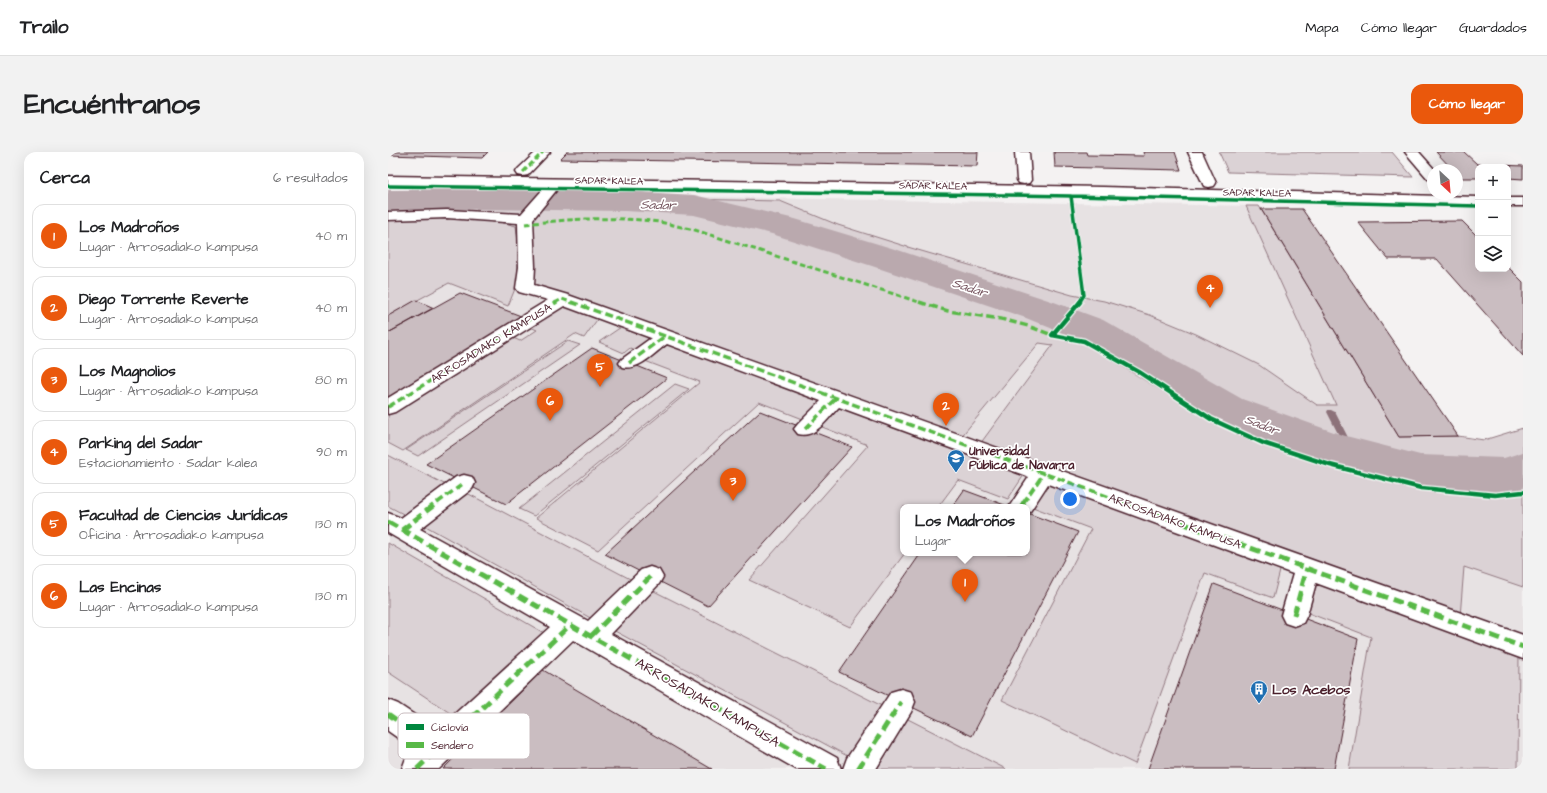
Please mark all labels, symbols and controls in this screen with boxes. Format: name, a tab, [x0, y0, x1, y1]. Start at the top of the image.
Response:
text: Trailo	[20, 14, 69, 41]
text: Mapa	[1305, 18, 1339, 38]
text: Cómo llegar	[1361, 18, 1437, 38]
text: Guardados	[1459, 18, 1527, 38]
button: Cómo llegar	[1411, 84, 1523, 124]
text: Encuéntranos	[24, 85, 200, 124]
north arrow	[1427, 164, 1463, 200]
map controls	[1475, 164, 1511, 272]
button: +	[1475, 164, 1511, 200]
text: Cerca	[40, 166, 90, 190]
text: 6 resultados	[273, 169, 348, 187]
street label: SADAR KALEA	[575, 173, 644, 189]
street label: SADAR KALEA	[899, 178, 968, 194]
street label: SADAR KALEA	[1223, 185, 1292, 201]
water label: Sadar	[640, 195, 678, 215]
button: −	[1475, 200, 1511, 236]
text: Los Madroños	[79, 217, 179, 238]
text: 1	[53, 227, 55, 245]
text: 40 m	[315, 227, 347, 245]
button: layers	[1475, 236, 1511, 272]
text: Lugar · Arrosadiako kampusa	[79, 238, 258, 256]
water label: Sadar	[950, 274, 991, 303]
pin: 4	[1197, 275, 1223, 308]
text: Diego Torrente Reverte	[79, 289, 249, 310]
text: 2	[50, 299, 58, 317]
text: 40 m	[315, 299, 347, 317]
street label: ARROSADIAKO KAMPUSA	[427, 299, 556, 388]
text: Lugar · Arrosadiako kampusa	[79, 310, 258, 328]
pin: 5	[587, 354, 613, 387]
text: Los Magnolios	[79, 361, 176, 382]
text: 3	[51, 371, 57, 389]
text: 80 m	[315, 371, 347, 389]
text: Lugar · Arrosadiako kampusa	[79, 382, 258, 400]
pin: 6	[537, 388, 563, 421]
pin: 2	[933, 393, 959, 426]
water label: Sadar	[1242, 410, 1283, 440]
text: Parking del Sadar	[79, 433, 202, 454]
text: 4	[50, 443, 58, 461]
text: 90 m	[316, 443, 347, 461]
place label: Universidad Pública de Navarra	[968, 443, 1075, 474]
school or university icon: Universidad Pública de Navarra	[946, 448, 966, 473]
text: Estacionamiento · Sadar kalea	[79, 454, 257, 472]
pin: 3	[720, 468, 746, 501]
your location	[1060, 489, 1080, 509]
street label: ARROSADIAKO KAMPUSA	[1106, 489, 1244, 554]
popup	[900, 504, 1030, 556]
text: Facultad de Ciencias Jurídicas	[79, 505, 288, 526]
text: Los Madroños	[915, 511, 1015, 532]
text: 5	[49, 515, 59, 533]
text: 130 m	[315, 515, 347, 533]
text: Oficina · Arrosadiako kampusa	[79, 526, 264, 544]
text: Lugar	[915, 532, 951, 550]
pin: 1	[952, 569, 978, 602]
text: Las Encinas	[79, 577, 161, 598]
text: 6	[50, 587, 58, 605]
text: 130 m	[315, 587, 347, 605]
text: Lugar · Arrosadiako kampusa	[79, 598, 258, 616]
street label: ARROSADIAKO KAMPUSA	[632, 653, 783, 752]
building icon: Los Acebos	[1249, 679, 1269, 704]
place label: Los Acebos	[1272, 680, 1350, 700]
legend	[398, 713, 530, 759]
text: Ciclovía	[431, 720, 469, 735]
text: Sendero	[431, 738, 474, 753]

